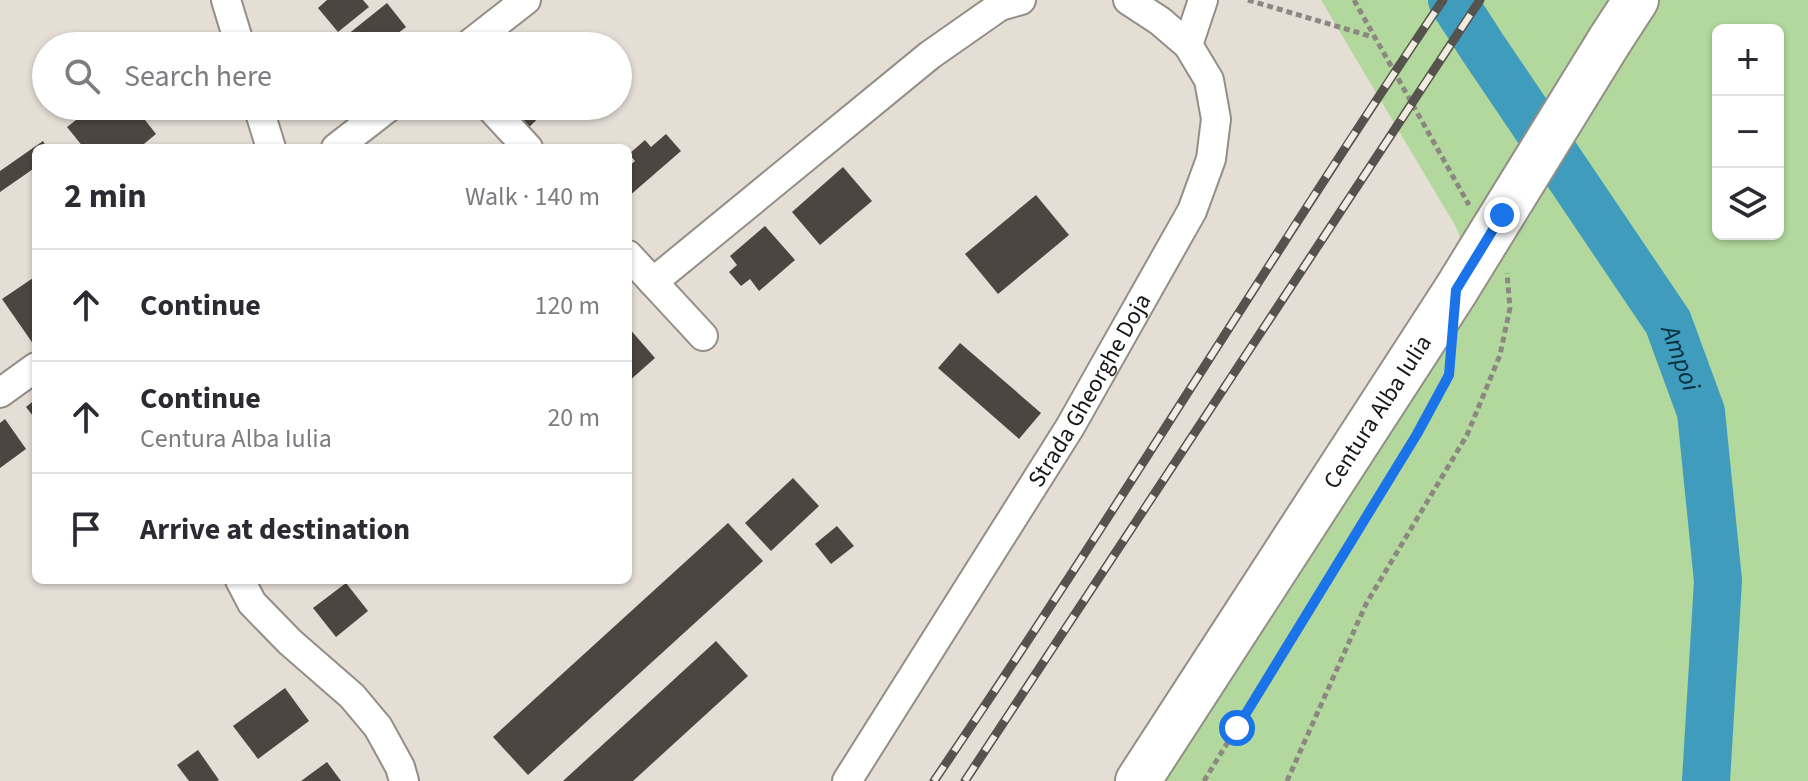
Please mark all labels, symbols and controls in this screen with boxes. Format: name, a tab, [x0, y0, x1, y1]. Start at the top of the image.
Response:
map controls	[1712, 24, 1784, 240]
button: +	[1712, 24, 1784, 96]
search box	[32, 32, 632, 120]
icon: search	[60, 54, 104, 98]
text: Search here	[124, 55, 272, 98]
button: −	[1712, 96, 1784, 168]
button: layers	[1712, 168, 1784, 240]
text: 2 min	[64, 172, 147, 221]
text: Walk · 140 m	[465, 178, 600, 215]
route end	[1484, 197, 1520, 233]
icon: ahead	[64, 283, 108, 327]
text: Continue	[140, 284, 261, 327]
text: 120 m	[534, 287, 600, 324]
street label: Strada Gheorghe Doja	[1019, 287, 1160, 494]
water label: Ampoi	[1651, 318, 1710, 397]
street label: Centura Alba Iulia	[1315, 328, 1440, 496]
text: Continue	[140, 377, 261, 420]
icon: ahead	[64, 395, 108, 439]
text: 20 m	[547, 399, 600, 436]
text: Centura Alba Iulia	[140, 420, 332, 457]
icon: arrive	[64, 507, 108, 551]
text: Arrive at destination	[140, 508, 410, 551]
route start	[1219, 710, 1255, 746]

